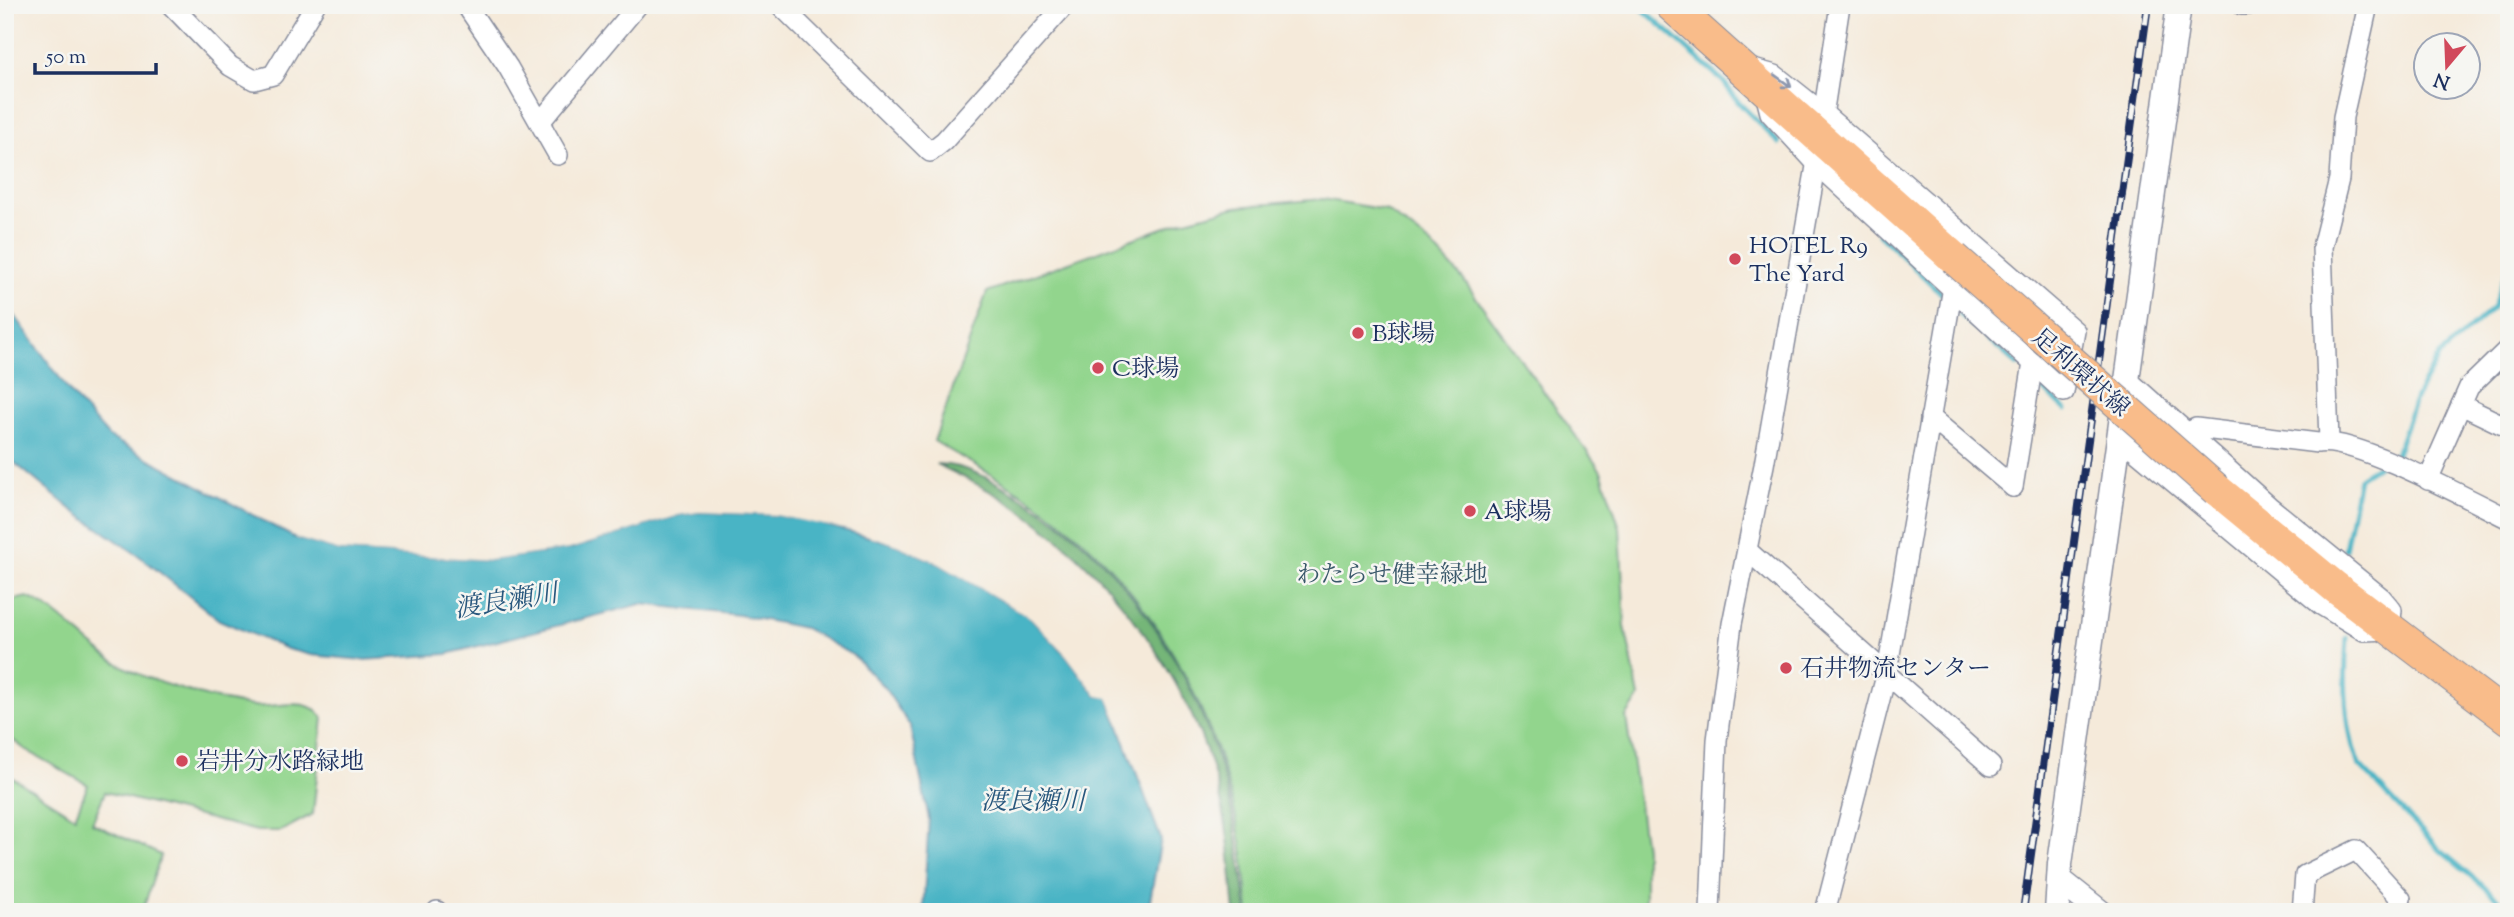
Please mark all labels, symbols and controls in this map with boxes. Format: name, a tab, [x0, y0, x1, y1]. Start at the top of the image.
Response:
scale bar	[35, 32, 156, 76]
north arrow	[2412, 32, 2482, 102]
text: 50 m	[45, 43, 86, 73]
text: N	[2431, 64, 2454, 95]
one-way arrow	[1773, 74, 1791, 89]
place label: HOTEL R9 The Yard	[1749, 230, 1868, 292]
marker: HOTEL R9 The Yard	[1727, 251, 1743, 267]
place label: B球場	[1372, 318, 1435, 352]
street label: 足利環状線	[2023, 321, 2136, 426]
marker: B球場	[1350, 325, 1366, 341]
place label: C球場	[1112, 353, 1179, 387]
marker: C球場	[1090, 360, 1106, 376]
place label: A球場	[1484, 496, 1552, 530]
marker: A球場	[1462, 503, 1478, 519]
park label: わたらせ健幸緑地	[1296, 559, 1488, 593]
water label: 渡良瀬川	[452, 576, 564, 629]
place label: 石井物流センター	[1800, 653, 1991, 687]
marker: 石井物流センター	[1778, 660, 1794, 676]
place label: 岩井分水路緑地	[196, 746, 364, 780]
marker: 岩井分水路緑地	[174, 753, 190, 769]
water label: 渡良瀬川	[981, 784, 1088, 821]

